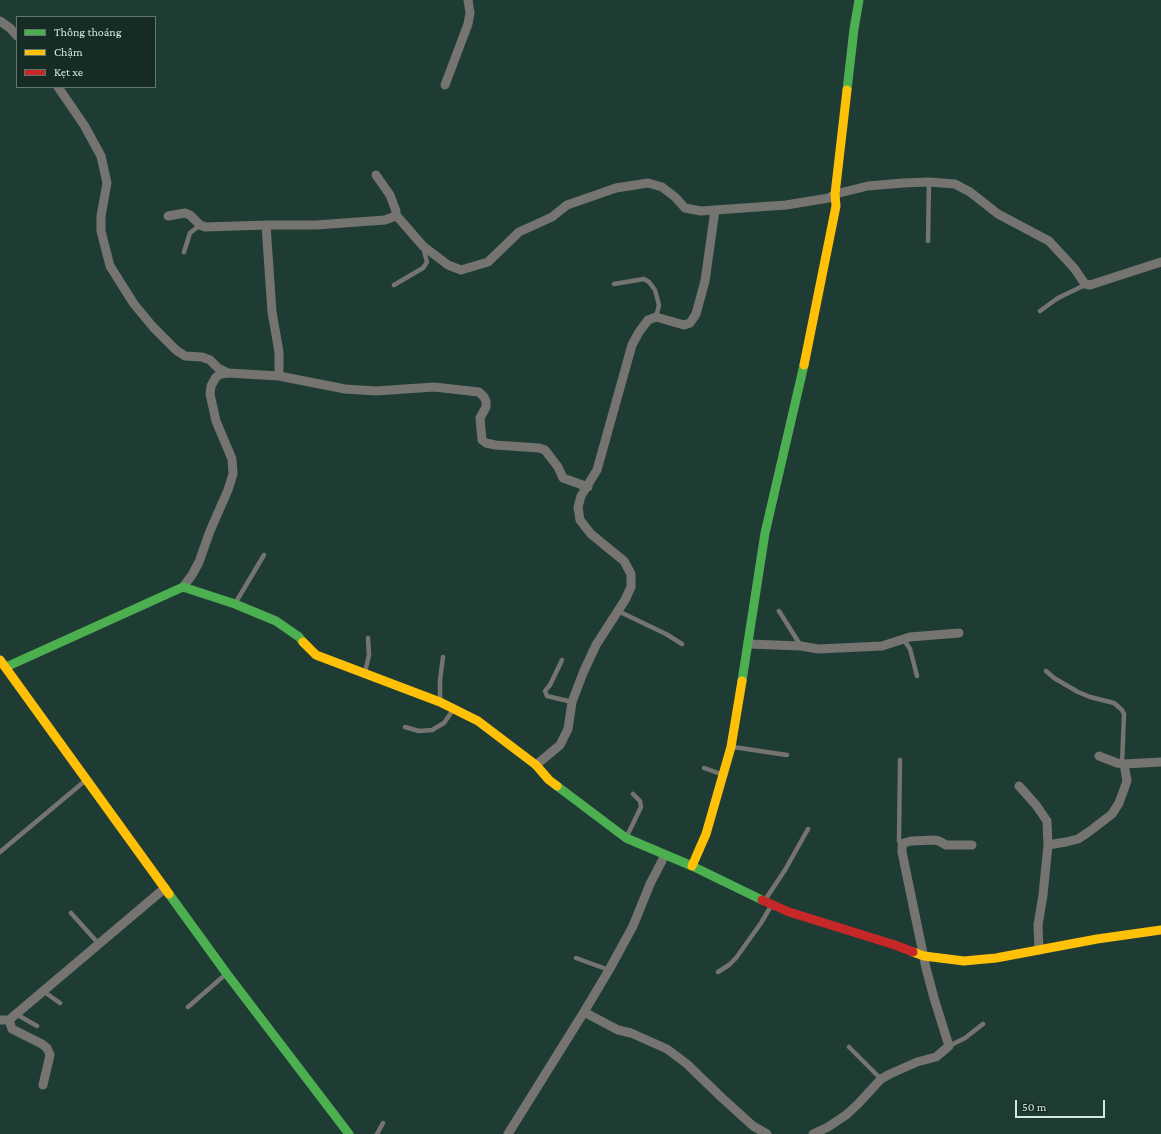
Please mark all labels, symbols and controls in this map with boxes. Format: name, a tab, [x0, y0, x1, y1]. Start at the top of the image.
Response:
legend	[16, 16, 156, 88]
text: Thông thoáng	[54, 25, 122, 39]
text: Chậm	[54, 45, 83, 59]
text: Kẹt xe	[54, 65, 83, 79]
scale bar	[1017, 1092, 1107, 1118]
text: 50 m	[1022, 1100, 1046, 1114]

